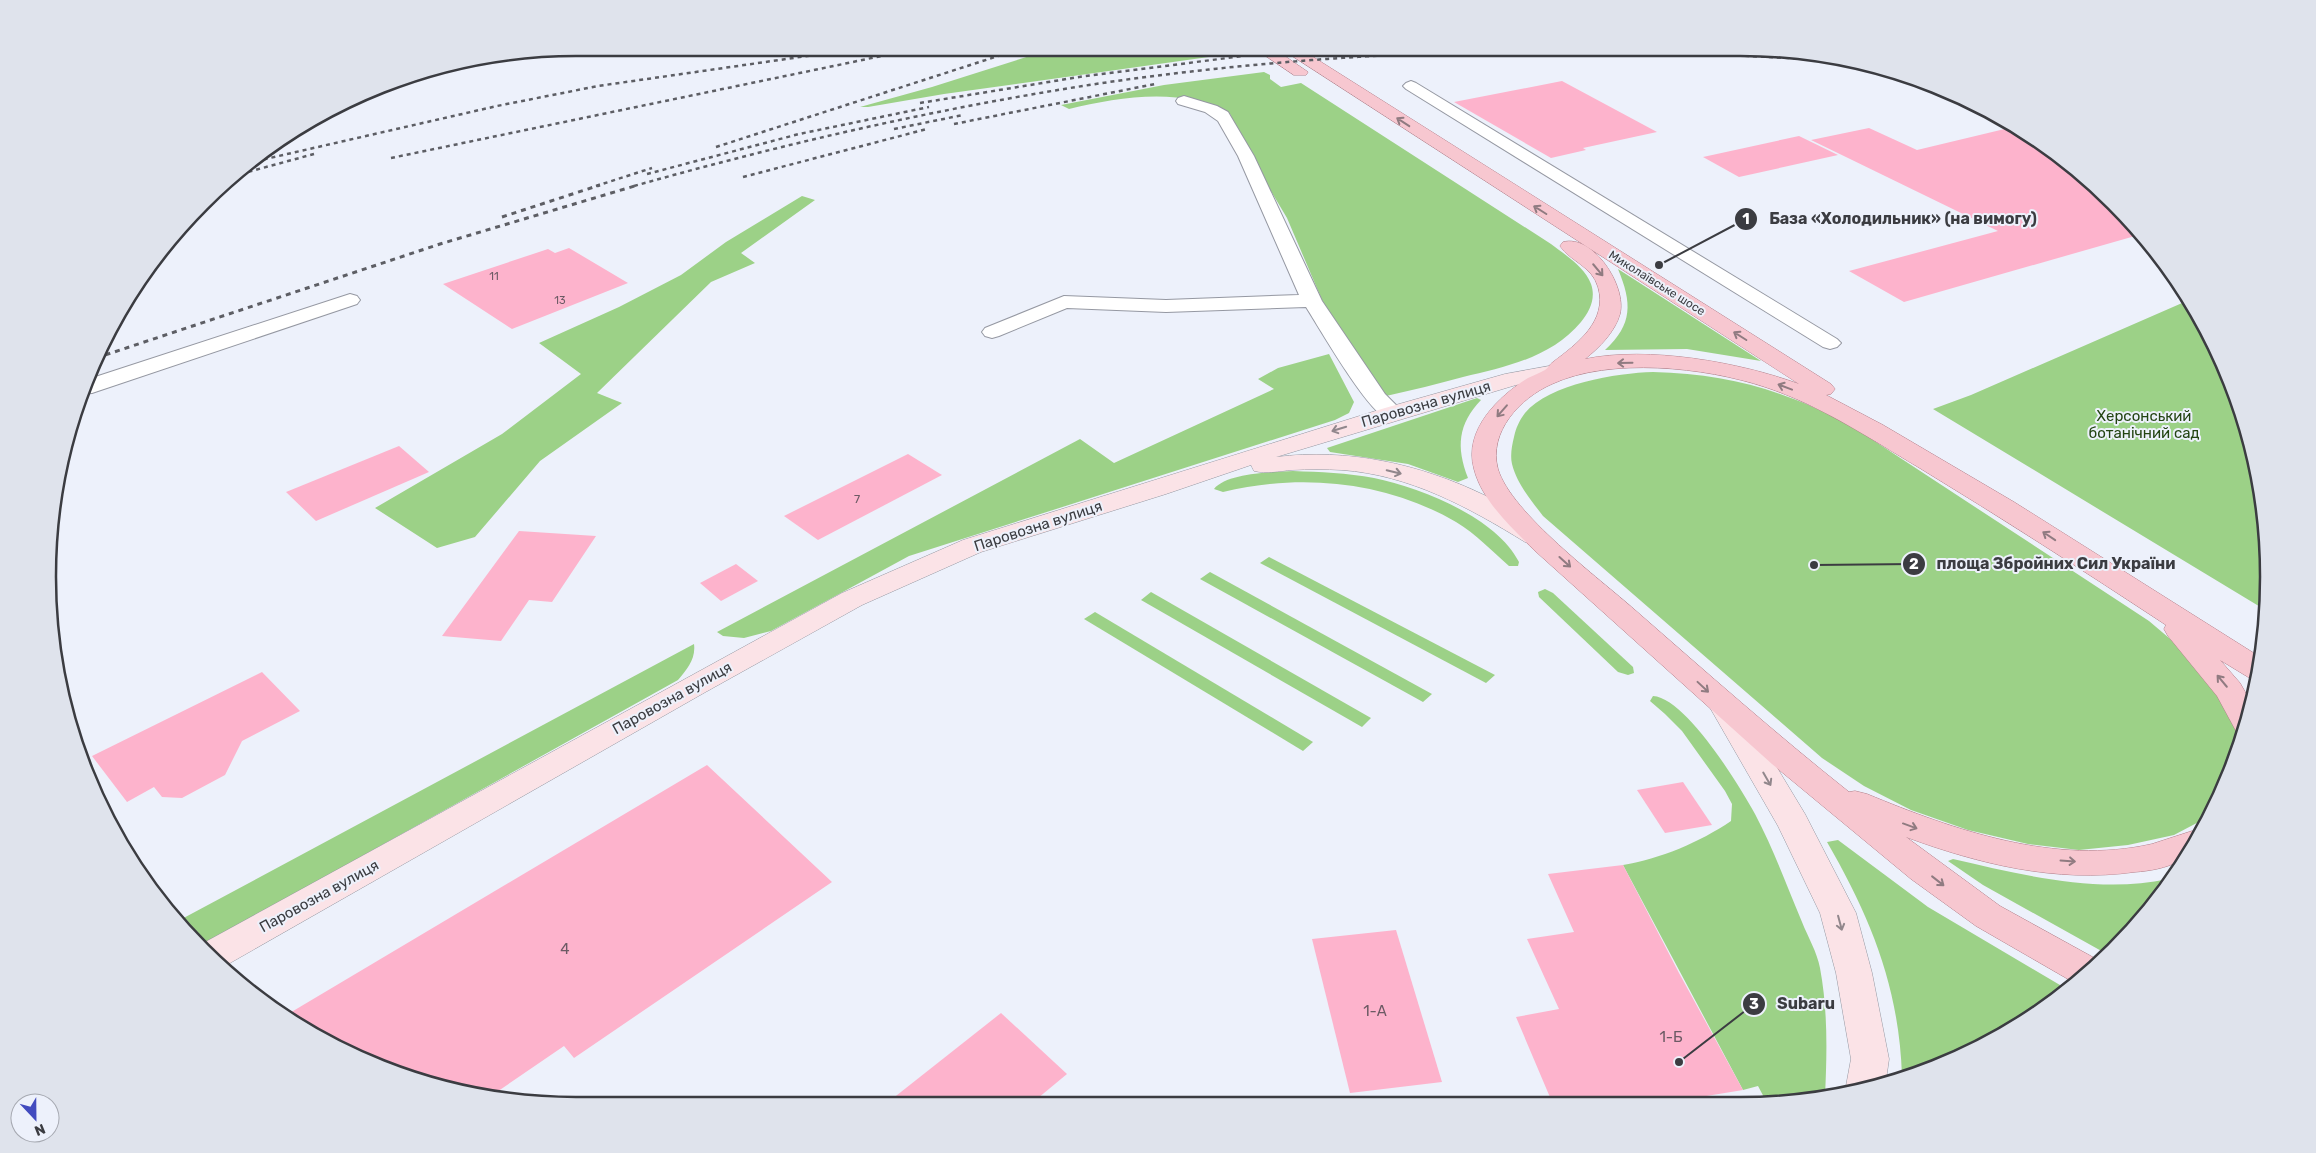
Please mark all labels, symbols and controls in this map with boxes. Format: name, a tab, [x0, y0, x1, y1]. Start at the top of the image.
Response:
one-way arrow	[1396, 117, 1410, 128]
callout: База «Холодильник» (на вимогу)	[1734, 203, 2046, 234]
one-way arrow	[1534, 204, 1548, 214]
text: База «Холодильник» (на вимогу)	[1769, 209, 2037, 228]
text: 1	[1742, 210, 1750, 228]
street label: Миколаївське шосе	[1606, 248, 1708, 319]
one-way arrow	[1592, 263, 1603, 276]
house number: 11	[489, 270, 499, 283]
house number: 13	[554, 294, 566, 307]
one-way arrow	[1734, 331, 1748, 341]
one-way arrow	[1617, 358, 1634, 368]
street label: Паровозна вулиця	[1359, 377, 1493, 431]
one-way arrow	[1777, 382, 1793, 391]
one-way arrow	[1496, 404, 1508, 417]
park label: Херсонський ботанічний сад	[2089, 407, 2199, 442]
one-way arrow	[1331, 425, 1347, 435]
one-way arrow	[1386, 468, 1402, 477]
house number: 7	[854, 492, 860, 506]
street label: Паровозна вулиця	[972, 497, 1104, 555]
one-way arrow	[2043, 531, 2057, 541]
callout: площа Збройних Сил України	[1901, 548, 2185, 579]
text: площа Збройних Сил України	[1936, 554, 2176, 573]
text: 2	[1909, 555, 1919, 573]
one-way arrow	[1558, 557, 1571, 568]
street label: Паровозна вулиця	[609, 658, 735, 738]
one-way arrow	[2216, 675, 2227, 688]
one-way arrow	[1697, 681, 1710, 693]
one-way arrow	[1762, 771, 1772, 785]
one-way arrow	[1903, 822, 1918, 831]
street label: Паровозна вулиця	[256, 856, 382, 936]
one-way arrow	[2060, 857, 2076, 866]
one-way arrow	[1932, 875, 1945, 886]
one-way arrow	[1836, 915, 1846, 931]
house number: 4	[560, 940, 570, 958]
callout: Subaru	[1742, 988, 1845, 1019]
text: Subaru	[1777, 994, 1835, 1013]
text: 3	[1749, 995, 1759, 1013]
house number: 1-А	[1363, 1002, 1387, 1020]
house number: 1-Б	[1659, 1028, 1683, 1046]
north arrow	[10, 1093, 60, 1143]
text: N	[32, 1120, 48, 1139]

